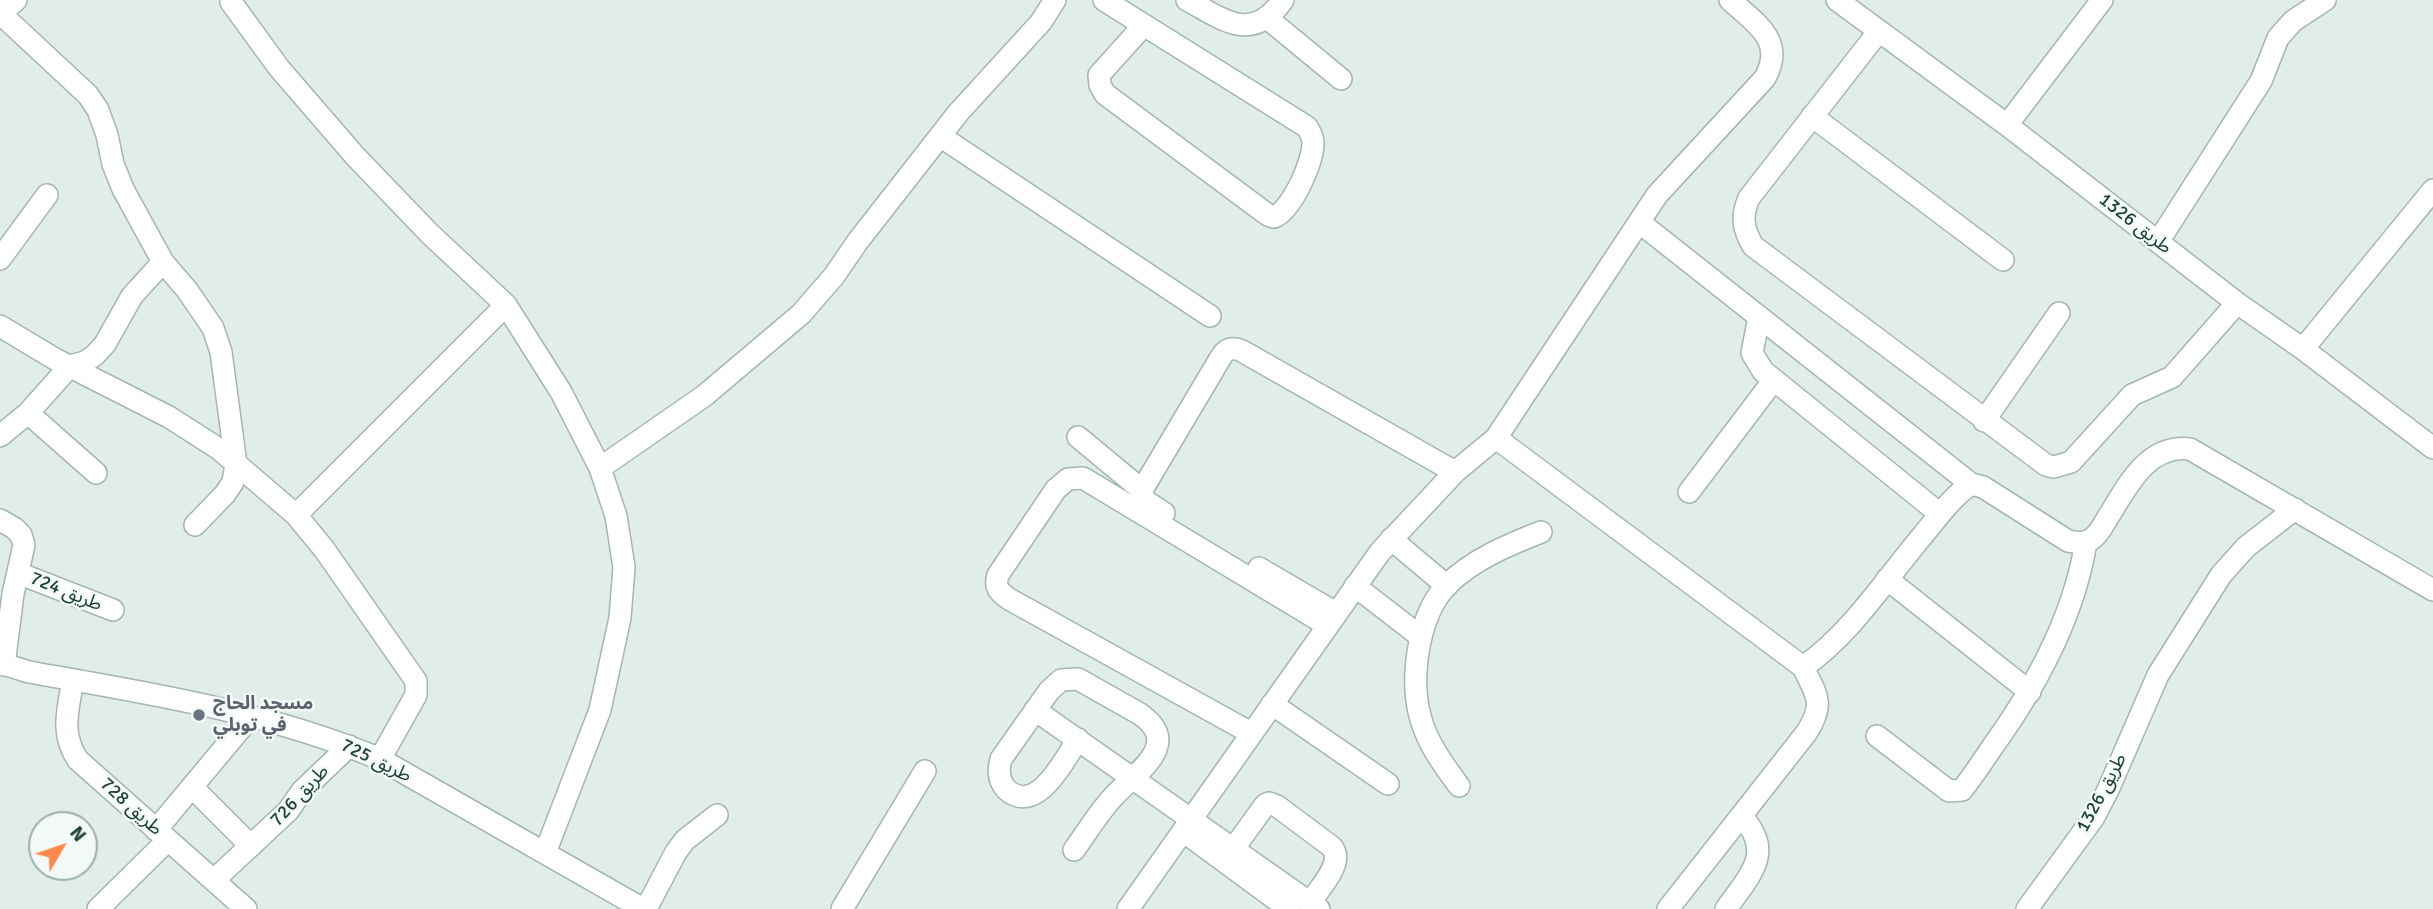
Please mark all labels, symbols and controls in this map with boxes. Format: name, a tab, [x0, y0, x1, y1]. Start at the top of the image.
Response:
street label: طريق 1326	[2094, 189, 2176, 259]
street label: طريق 724	[27, 567, 105, 617]
place label: مسجد الحاج في توبلي	[213, 693, 313, 737]
marker: مسجد الحاج في توبلي	[191, 707, 207, 723]
street label: طريق 725	[337, 734, 415, 788]
street label: طريق 1326	[2072, 750, 2132, 836]
street label: طريق 726	[266, 761, 334, 831]
street label: طريق 728	[95, 773, 167, 841]
north arrow	[28, 811, 98, 881]
text: N	[64, 821, 91, 847]

